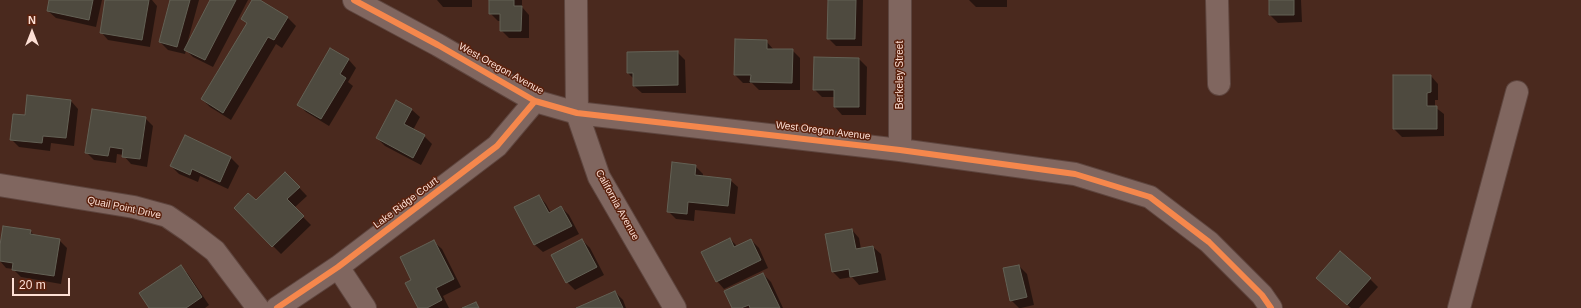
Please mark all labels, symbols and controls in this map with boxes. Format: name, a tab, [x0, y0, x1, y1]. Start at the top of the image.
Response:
north arrow	[12, 12, 52, 52]
text: N	[28, 14, 36, 26]
street label: West Oregon Avenue	[456, 41, 546, 97]
street label: Berkeley Street	[894, 41, 906, 109]
street label: West Oregon Avenue	[775, 119, 871, 143]
street label: California Avenue	[593, 168, 641, 242]
street label: Lake Ridge Court	[371, 175, 441, 231]
street label: Quail Point Drive	[86, 194, 162, 222]
scale bar	[14, 270, 72, 296]
text: 20 m	[19, 278, 46, 292]

